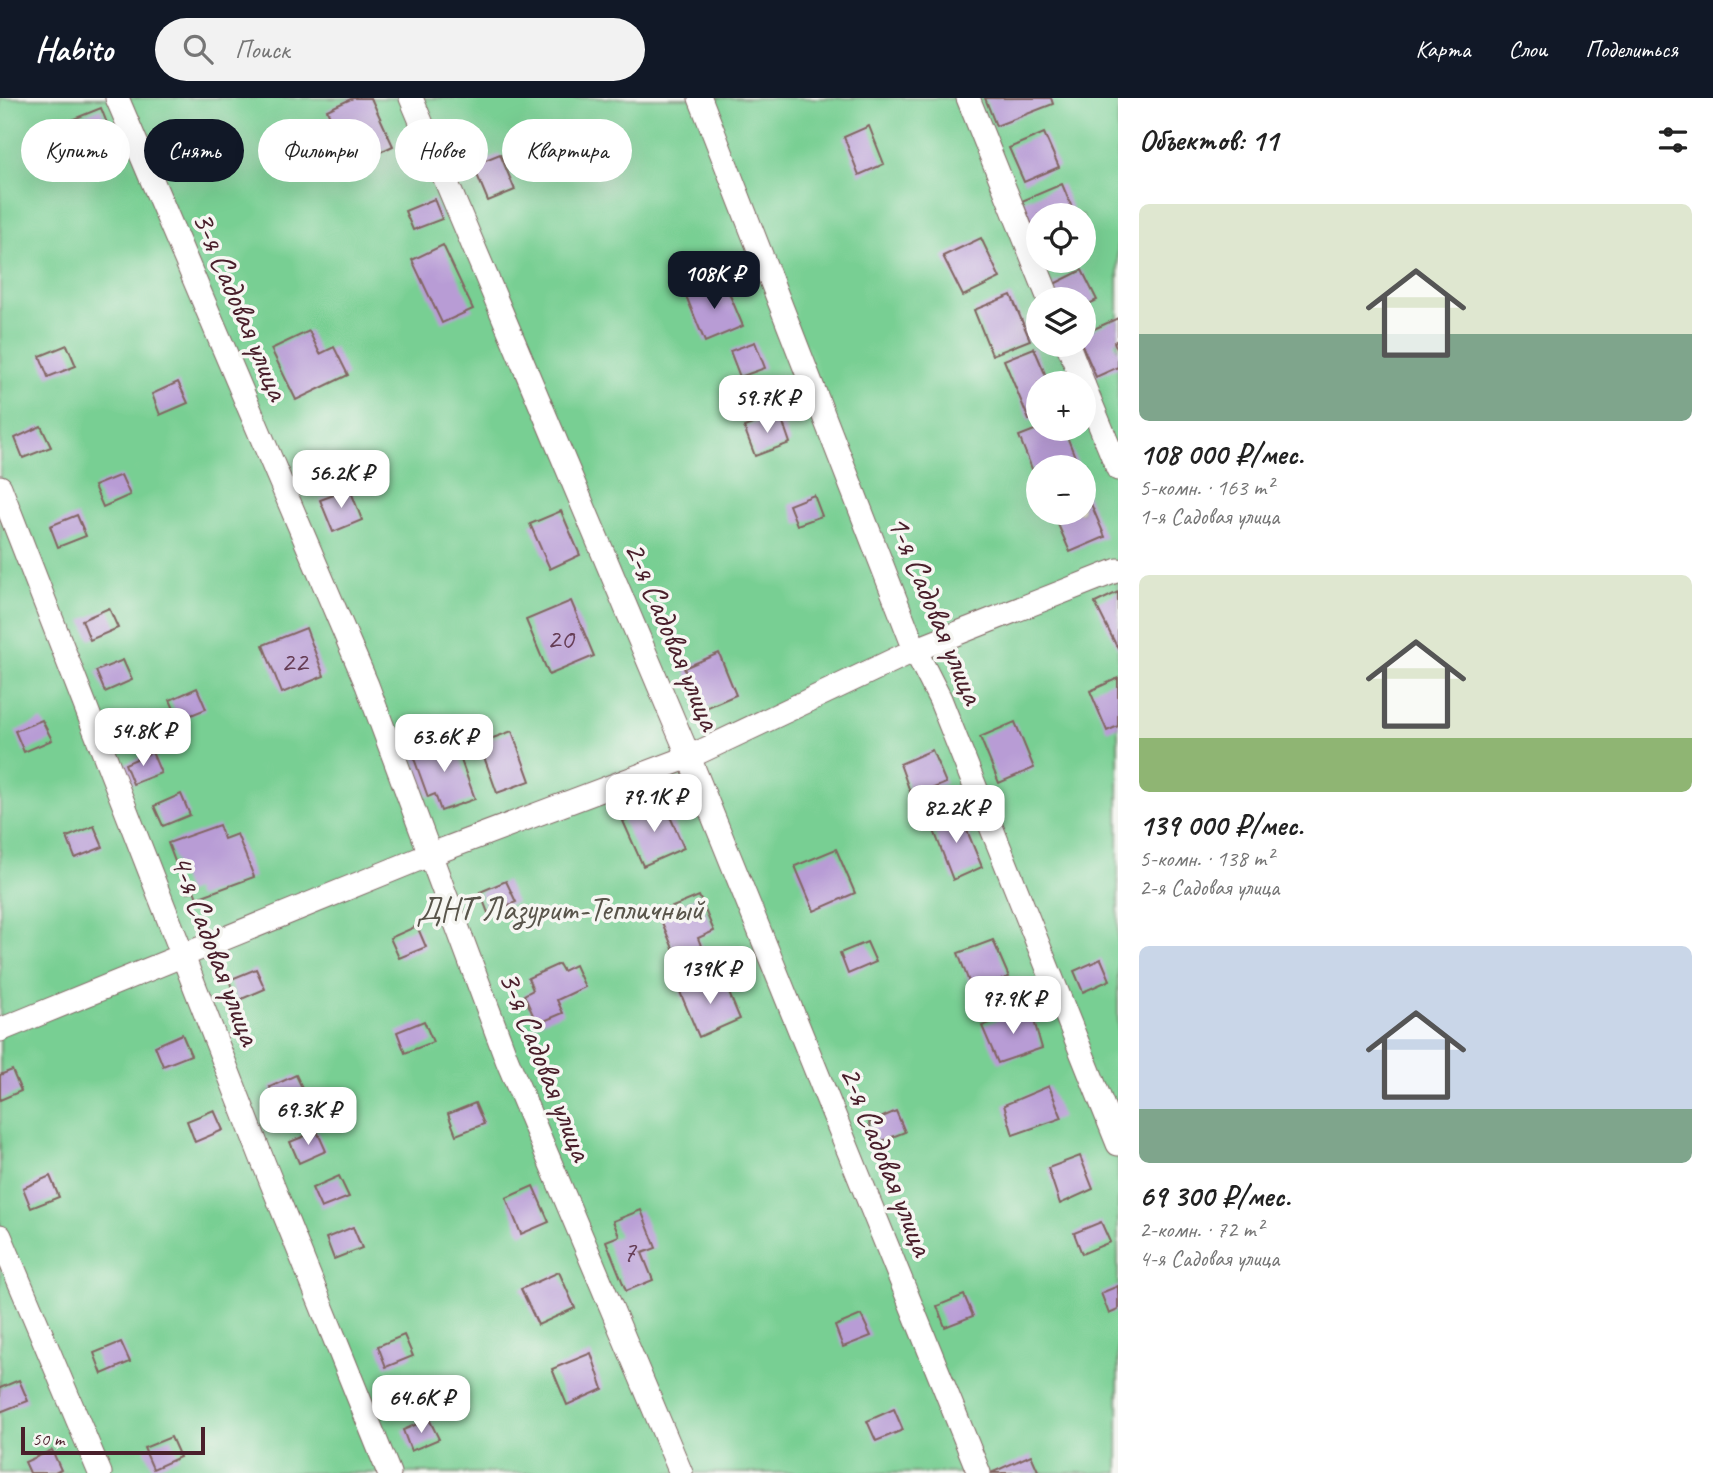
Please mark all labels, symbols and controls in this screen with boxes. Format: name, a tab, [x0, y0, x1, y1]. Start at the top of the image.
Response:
search box	[155, 18, 645, 81]
text: Habito	[35, 28, 113, 70]
icon: search	[179, 30, 217, 68]
text: Поиск	[235, 33, 290, 66]
text: Карта	[1416, 34, 1470, 64]
text: Слои	[1508, 34, 1547, 64]
text: Поделиться	[1585, 34, 1678, 64]
chip: Купить	[21, 119, 130, 182]
chip: Снять	[144, 119, 244, 182]
chip: Фильтры	[258, 119, 381, 182]
chip: Новое	[395, 119, 488, 182]
chip: Квартира	[502, 119, 632, 182]
text: Объектов: 11	[1139, 121, 1278, 159]
icon: filters	[1654, 121, 1692, 159]
map controls	[1026, 203, 1096, 525]
button: locate	[1026, 203, 1096, 273]
street label: 3-я Садовая улица	[182, 205, 300, 408]
icon: home	[1353, 250, 1479, 376]
pin: 108K ₽	[657, 252, 771, 311]
text: 108K ₽	[684, 259, 744, 288]
button: layers	[1026, 287, 1096, 357]
button: +	[1026, 371, 1096, 441]
pin: 59.7K ₽	[702, 376, 832, 435]
text: 59.7K ₽	[735, 383, 799, 412]
text: 108 000 ₽/мес.	[1139, 435, 1304, 473]
pin: 56.2K ₽	[276, 450, 406, 510]
button: −	[1026, 455, 1096, 525]
text: 56.2K ₽	[309, 458, 373, 487]
text: 5-комн. · 163 m²	[1139, 473, 1273, 502]
text: 1-я Садовая улица	[1139, 502, 1279, 531]
street label: 1-я Садовая улица	[877, 509, 995, 712]
street label: 2-я Садовая улица	[614, 535, 732, 738]
house number: 20	[547, 619, 576, 657]
icon: home	[1353, 621, 1479, 747]
house number: 22	[281, 642, 310, 680]
pin: 54.8K ₽	[78, 708, 208, 768]
pin: 63.6K ₽	[379, 714, 509, 774]
text: 54.8K ₽	[111, 716, 175, 745]
text: 63.6K ₽	[411, 722, 477, 751]
pin: 79.1K ₽	[589, 774, 719, 834]
text: 79.1K ₽	[622, 782, 686, 811]
pin: 82.2K ₽	[891, 786, 1021, 845]
text: 82.2K ₽	[924, 793, 988, 822]
text: 139 000 ₽/мес.	[1139, 806, 1303, 844]
text: 5-комн. · 138 m²	[1139, 844, 1273, 873]
street label: 4-я Садовая улица	[160, 848, 272, 1052]
text: 2-я Садовая улица	[1139, 873, 1279, 902]
park label: ДНТ Лазурит-Тепличный	[416, 888, 706, 930]
pin: 139K ₽	[653, 946, 767, 1006]
text: 139K ₽	[680, 954, 740, 983]
street label: 3-я Садовая улица	[489, 964, 604, 1168]
pin: 97.9K ₽	[948, 976, 1078, 1036]
text: 97.9K ₽	[981, 984, 1045, 1013]
icon: home	[1353, 992, 1479, 1118]
street label: 2-я Садовая улица	[830, 1059, 945, 1263]
pin: 69.3K ₽	[243, 1088, 373, 1147]
text: 69.3K ₽	[276, 1095, 340, 1124]
text: 69 300 ₽/мес.	[1139, 1177, 1290, 1215]
text: 2-комн. · 72 m²	[1139, 1215, 1263, 1244]
house number: 7	[622, 1232, 637, 1270]
text: 4-я Садовая улица	[1139, 1244, 1279, 1273]
pin: 64.6K ₽	[356, 1376, 486, 1435]
text: 64.6K ₽	[388, 1383, 454, 1412]
scale bar	[21, 1424, 205, 1456]
text: 50 m	[32, 1427, 64, 1451]

